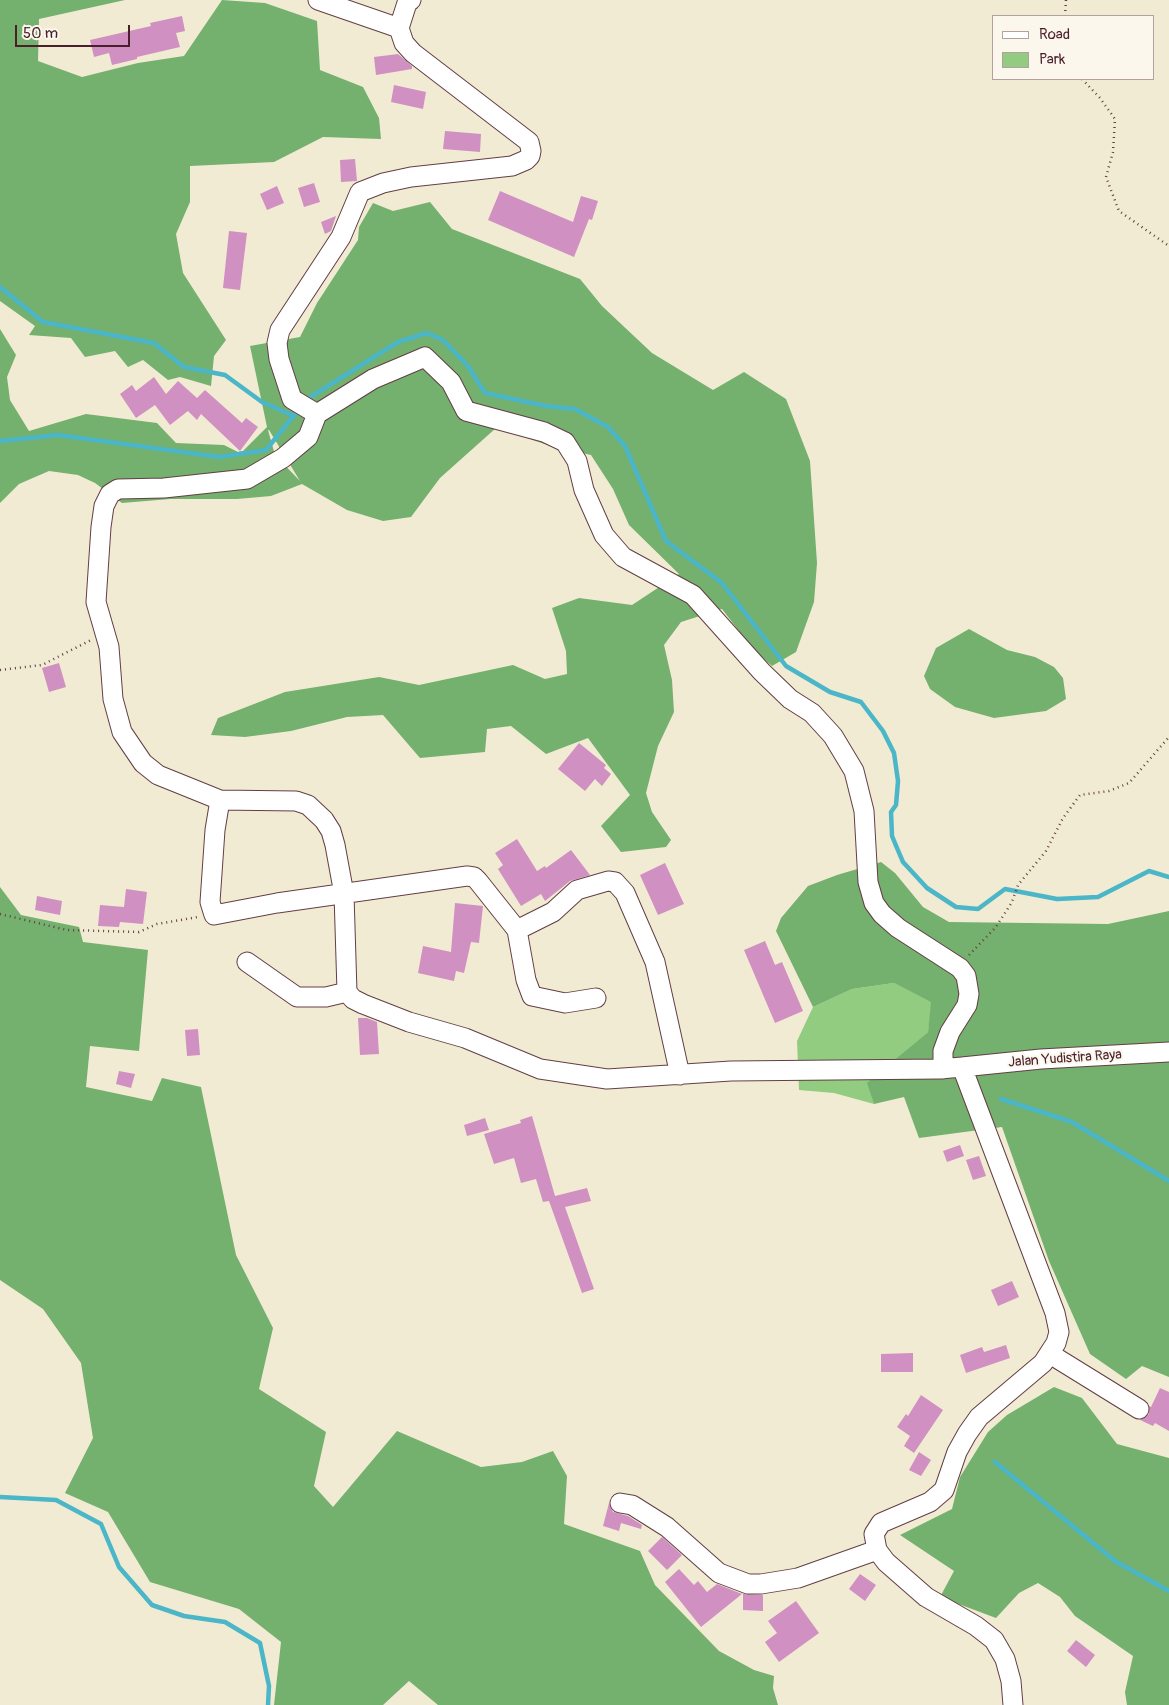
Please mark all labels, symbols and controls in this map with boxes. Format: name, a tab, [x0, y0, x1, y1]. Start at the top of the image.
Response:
scale bar	[18, 15, 132, 47]
legend	[992, 15, 1154, 80]
text: 50 m	[23, 24, 58, 43]
text: Road	[1039, 25, 1070, 44]
text: Park	[1039, 50, 1065, 69]
street label: Jalan Yudistira Raya	[1008, 1047, 1122, 1071]

